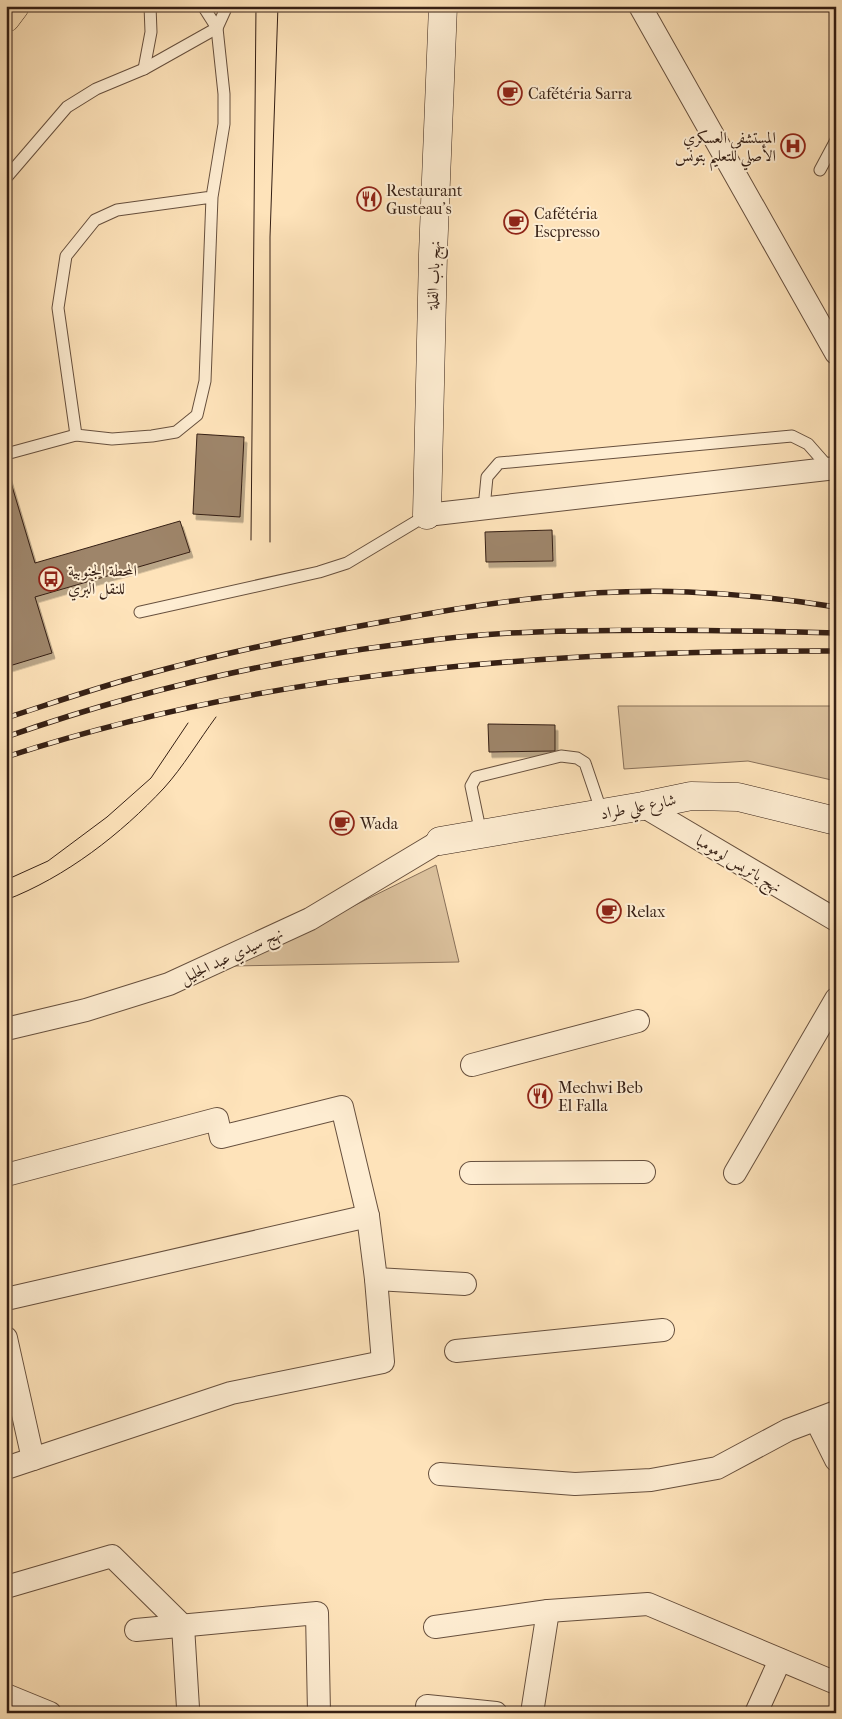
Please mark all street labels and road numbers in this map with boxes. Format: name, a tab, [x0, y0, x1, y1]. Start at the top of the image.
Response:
street label: نهج باب الفلة	[423, 240, 449, 311]
street label: شارع علي طراد	[599, 790, 679, 829]
street label: نهج باتريس لومومبا	[690, 831, 785, 901]
street label: نهج سيدي عبد الجليل	[177, 923, 288, 992]

